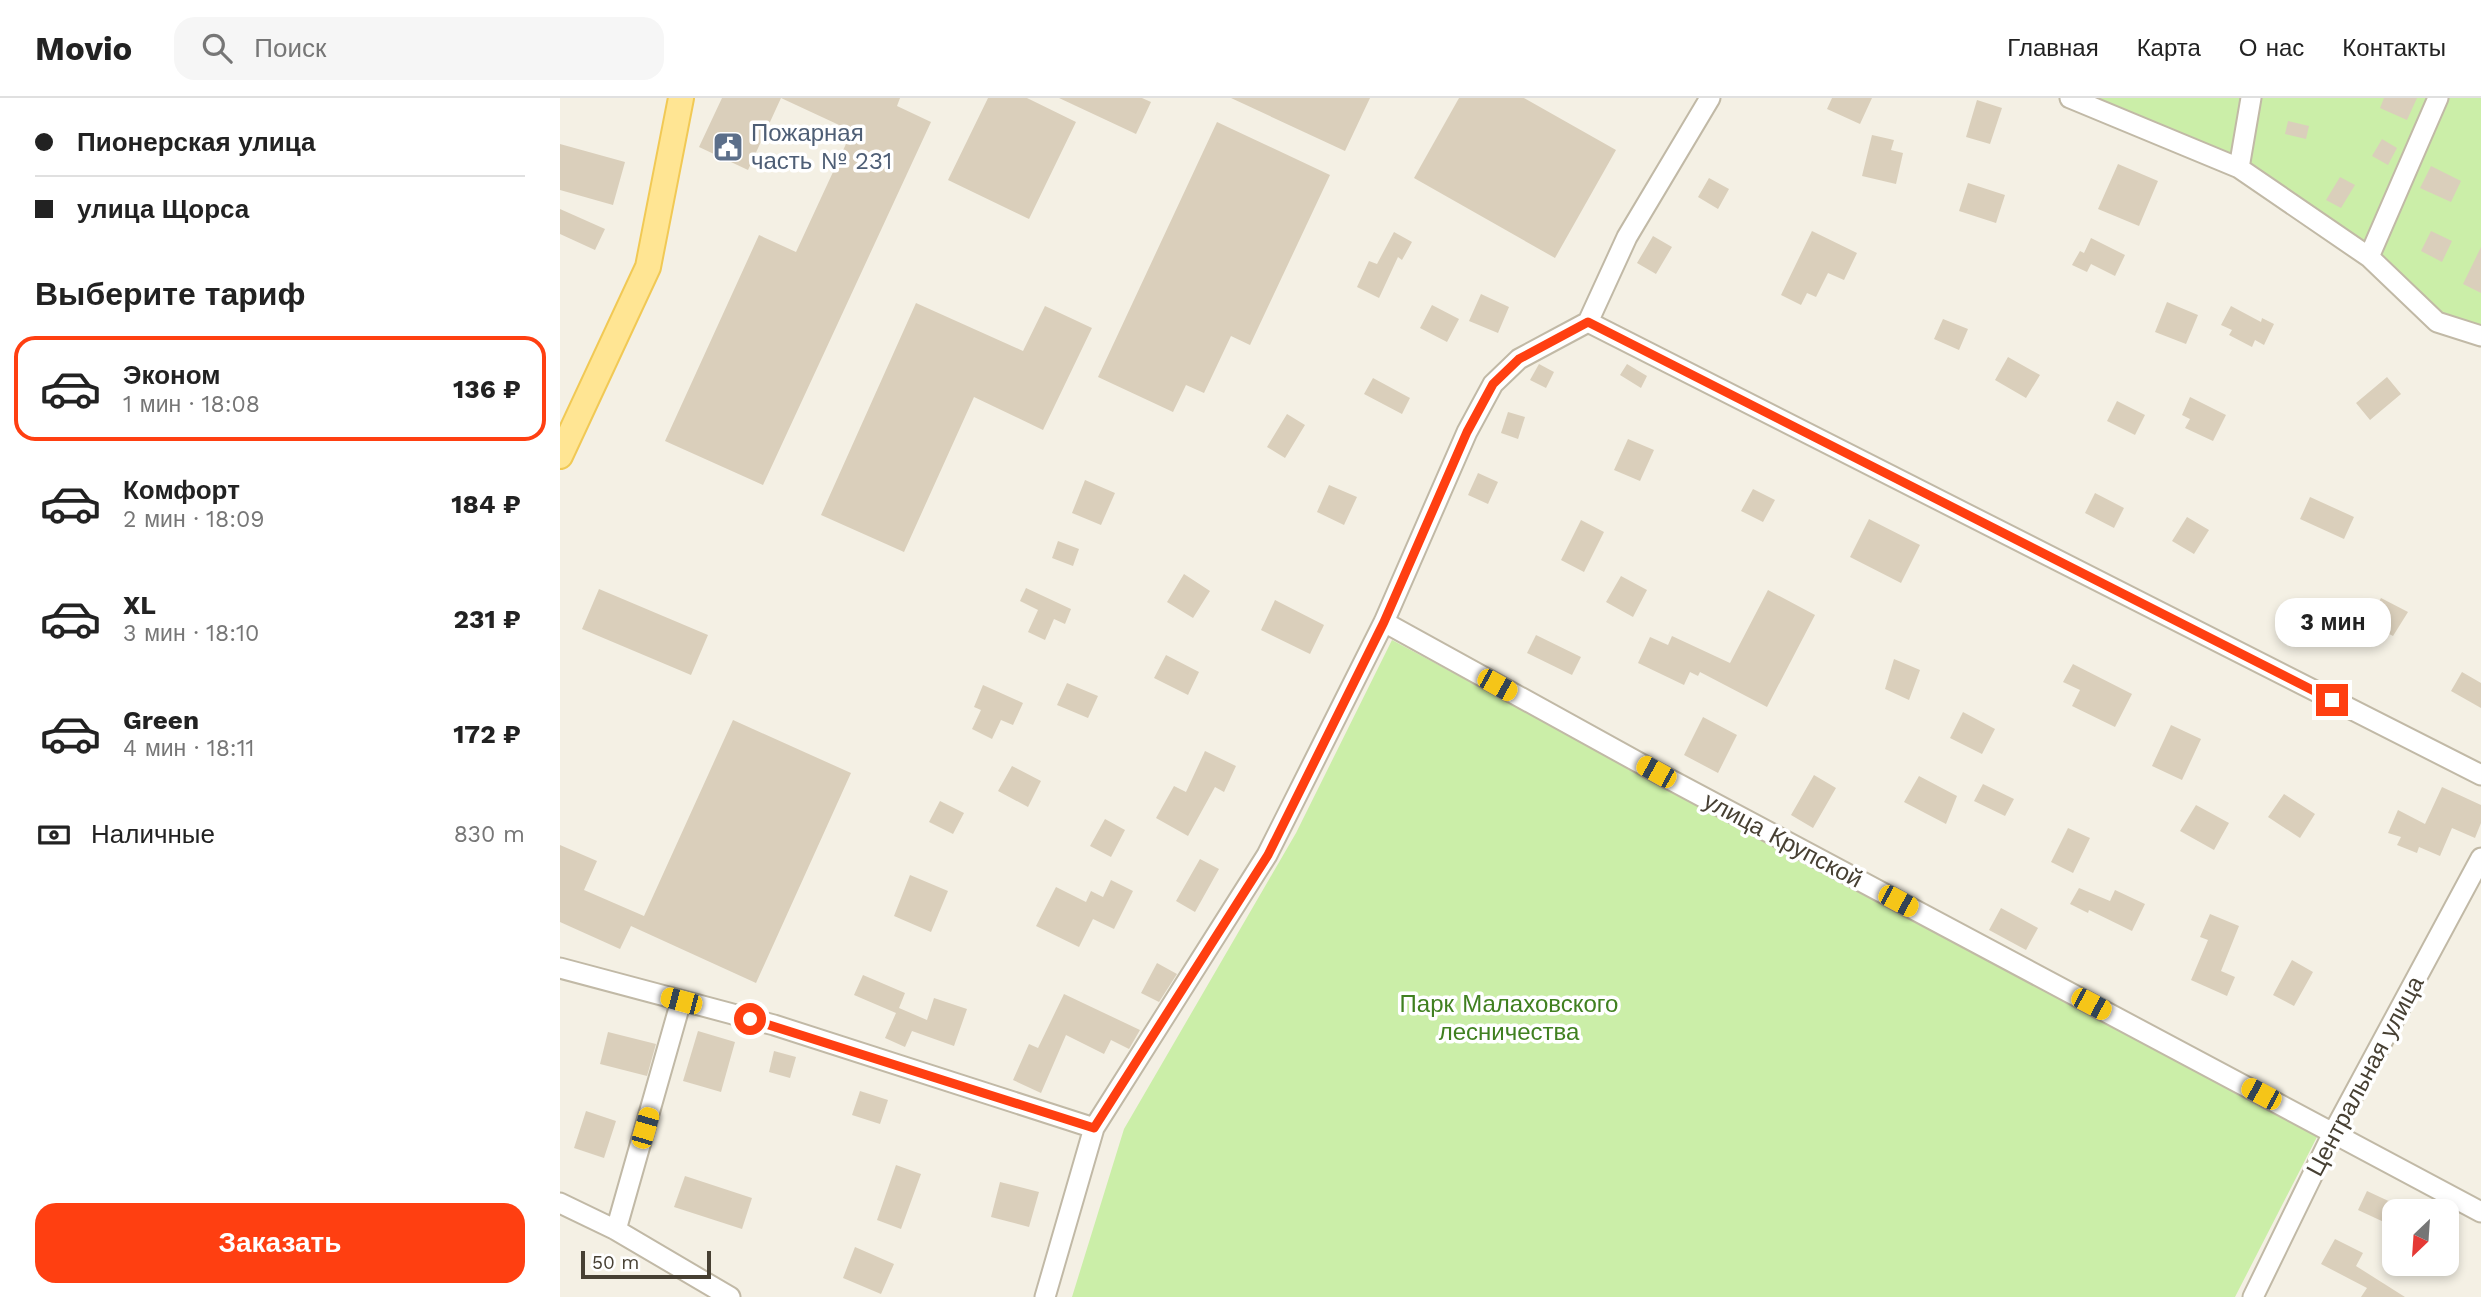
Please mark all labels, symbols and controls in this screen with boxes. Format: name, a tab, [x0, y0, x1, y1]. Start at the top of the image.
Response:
search box	[174, 17, 664, 80]
text: Movio	[35, 29, 132, 68]
icon: search	[198, 29, 236, 67]
text: Поиск	[254, 33, 326, 63]
text: Главная	[2007, 34, 2099, 62]
text: Карта	[2137, 34, 2201, 62]
text: О нас	[2239, 34, 2304, 62]
text: Контакты	[2342, 34, 2446, 62]
place label: Пожарная часть № 231	[751, 119, 892, 175]
text: Пионерская улица	[77, 127, 316, 157]
public building icon: Пожарная часть № 231	[711, 130, 745, 164]
text: улица Щорса	[77, 194, 249, 224]
text: Выберите тариф	[35, 275, 306, 313]
icon: car	[39, 357, 102, 420]
text: Эконом	[123, 360, 221, 390]
text: 136 ₽	[453, 374, 521, 404]
text: 1 мин · 18:08	[123, 391, 260, 418]
icon: car	[39, 472, 102, 535]
text: Комфорт	[123, 475, 240, 505]
text: 184 ₽	[451, 489, 521, 519]
text: 2 мин · 18:09	[123, 506, 264, 533]
icon: car	[39, 587, 102, 650]
text: XL	[123, 590, 156, 620]
callout: 3 мин	[2274, 598, 2390, 648]
text: 231 ₽	[454, 604, 521, 634]
text: 3 мин	[2300, 609, 2366, 636]
text: 3 мин · 18:10	[123, 620, 259, 647]
car	[1474, 666, 1521, 704]
route end	[2316, 684, 2348, 716]
icon: car	[39, 702, 102, 765]
text: Green	[123, 705, 199, 735]
text: 172 ₽	[453, 719, 521, 749]
text: 4 мин · 18:11	[123, 735, 255, 762]
car	[1633, 753, 1680, 791]
street label: улица Крупской	[1699, 786, 1867, 894]
icon: cash	[35, 816, 73, 854]
text: Наличные	[91, 819, 215, 849]
text: 830 m	[454, 821, 525, 848]
car	[1875, 882, 1922, 920]
street label: Центральная улица	[2300, 971, 2430, 1181]
car	[658, 985, 705, 1017]
car	[2068, 985, 2115, 1023]
park label: Парк Малаховского лесничества	[1400, 990, 1618, 1046]
route start	[734, 1003, 766, 1035]
car	[2238, 1075, 2285, 1113]
car	[630, 1105, 661, 1151]
north arrow	[2382, 1199, 2459, 1276]
map controls	[2382, 1199, 2459, 1276]
button: Заказать	[35, 1203, 525, 1283]
scale bar	[581, 1248, 710, 1280]
text: 50 m	[592, 1251, 639, 1274]

